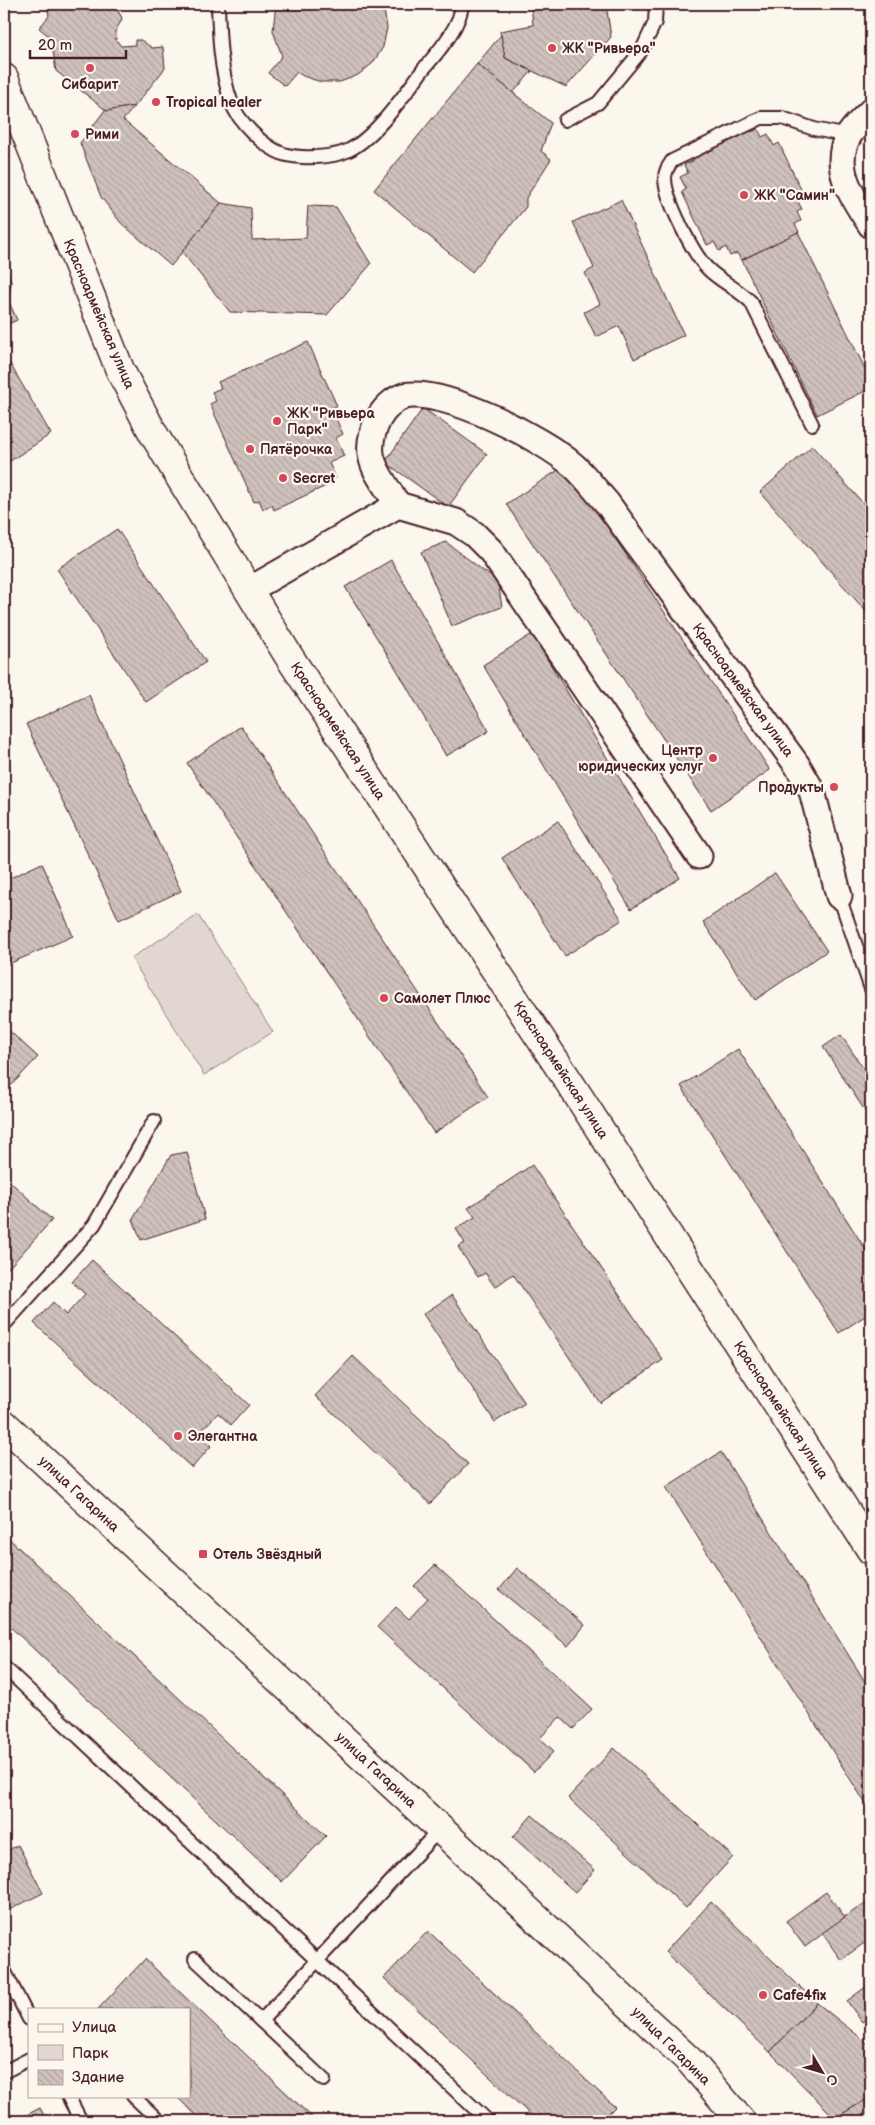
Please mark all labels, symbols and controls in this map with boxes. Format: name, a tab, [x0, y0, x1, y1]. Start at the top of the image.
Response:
scale bar	[30, 28, 126, 60]
text: 20 m	[38, 36, 72, 55]
place label: ЖК "Ривьера"	[562, 40, 656, 57]
marker: ЖК "Ривьера"	[546, 42, 558, 54]
marker: Сибарит	[84, 62, 96, 74]
place label: Сибарит	[62, 76, 119, 93]
place label: Tropical healer	[166, 94, 262, 111]
marker: Tropical healer	[150, 96, 162, 108]
place label: Рими	[85, 126, 119, 143]
marker: Рими	[69, 128, 81, 140]
place label: ЖК "Самин"	[754, 187, 835, 204]
marker: ЖК "Самин"	[738, 189, 750, 201]
street label: Красноармейская улица	[60, 237, 139, 392]
place label: ЖК "Ривьера Парк"	[287, 405, 375, 438]
marker: ЖК "Ривьера Парк"	[271, 415, 283, 427]
place label: Пятёрочка	[260, 441, 333, 458]
marker: Пятёрочка	[244, 443, 256, 455]
place label: Secret	[293, 470, 336, 487]
marker: Secret	[277, 472, 289, 484]
street label: Красноармейская улица	[689, 620, 798, 761]
street label: Красноармейская улица	[287, 659, 389, 804]
place label: Центр юридических услуг	[578, 742, 704, 775]
marker: Центр юридических услуг	[707, 752, 719, 764]
place label: Продукты	[758, 779, 824, 796]
marker: Продукты	[828, 781, 840, 793]
place label: Самолет Плюс	[394, 990, 491, 1007]
marker: Самолет Плюс	[378, 992, 390, 1004]
street label: Красноармейская улица	[510, 998, 612, 1143]
street label: Красноармейская улица	[730, 1338, 832, 1483]
place label: Элегантна	[188, 1428, 258, 1445]
marker: Элегантна	[172, 1430, 184, 1442]
street label: улица Гагарина	[35, 1452, 123, 1536]
place label: Отель Звёздный	[213, 1546, 322, 1563]
marker: Отель Звёздный	[197, 1548, 209, 1560]
street label: улица Гагарина	[332, 1728, 420, 1812]
place label: Cafe4fix	[773, 1987, 827, 2004]
marker: Cafe4fix	[757, 1989, 769, 2001]
street label: улица Гагарина	[628, 2003, 714, 2089]
legend	[28, 2008, 190, 2098]
text: Улица	[72, 2018, 117, 2037]
text: Парк	[72, 2044, 109, 2063]
north arrow	[798, 2048, 848, 2098]
text: Здание	[72, 2068, 124, 2087]
text: С	[822, 2071, 842, 2089]

